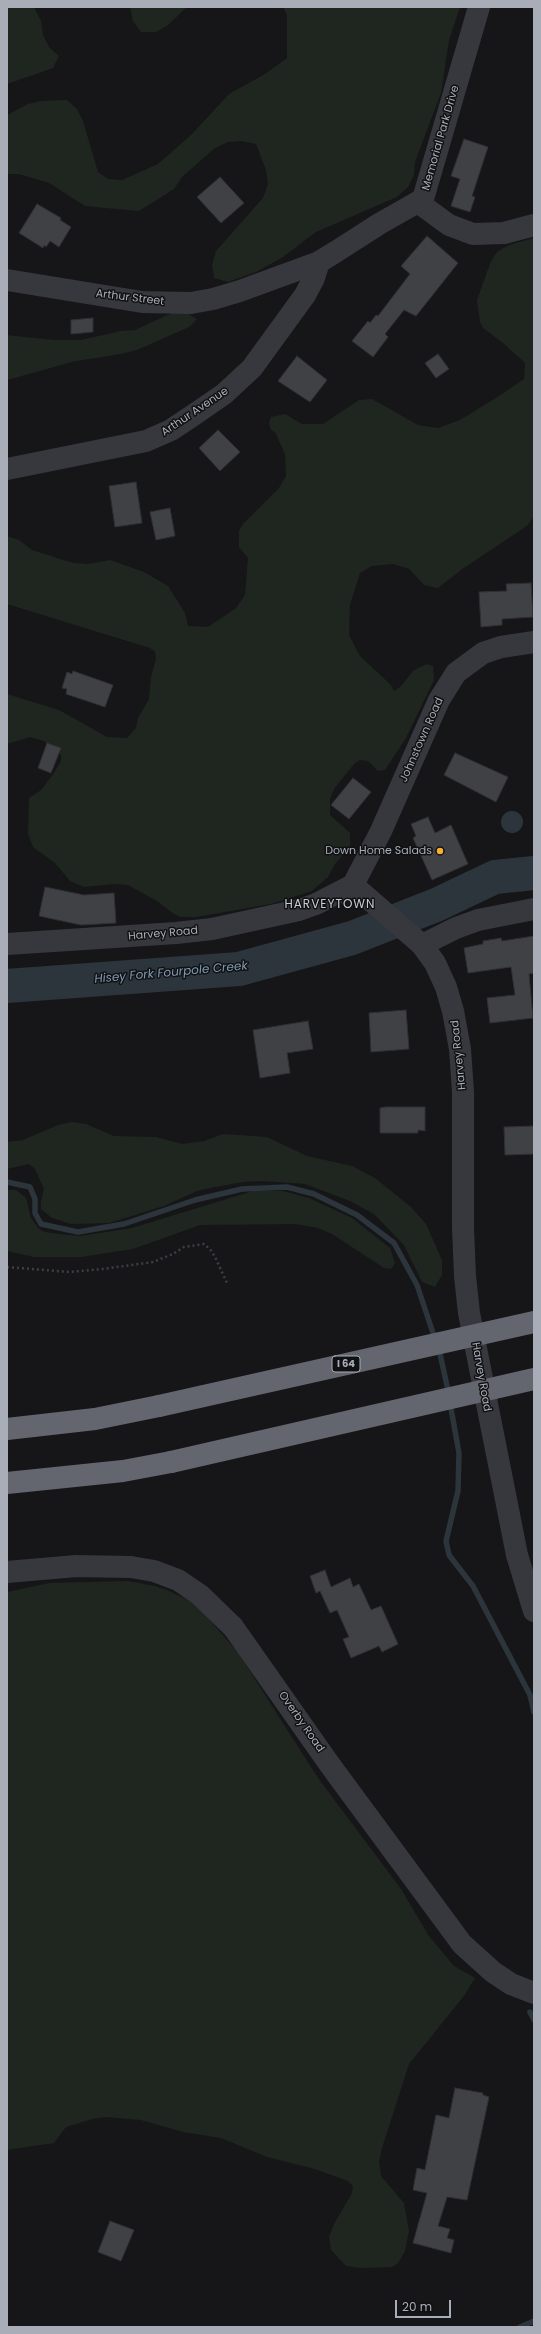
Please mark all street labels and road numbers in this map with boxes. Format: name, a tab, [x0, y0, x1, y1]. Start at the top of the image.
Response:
street label: Memorial Park Drive	[420, 84, 462, 192]
street label: Arthur Street	[95, 287, 165, 309]
street label: Arthur Avenue	[159, 385, 231, 439]
street label: Johnstown Road	[397, 696, 447, 784]
street label: Harvey Road	[128, 924, 198, 944]
street label: Harvey Road	[449, 1020, 469, 1090]
street label: Harvey Road	[468, 1341, 494, 1413]
road number: I 64	[332, 1356, 360, 1372]
street label: Overby Road	[275, 1689, 327, 1755]

